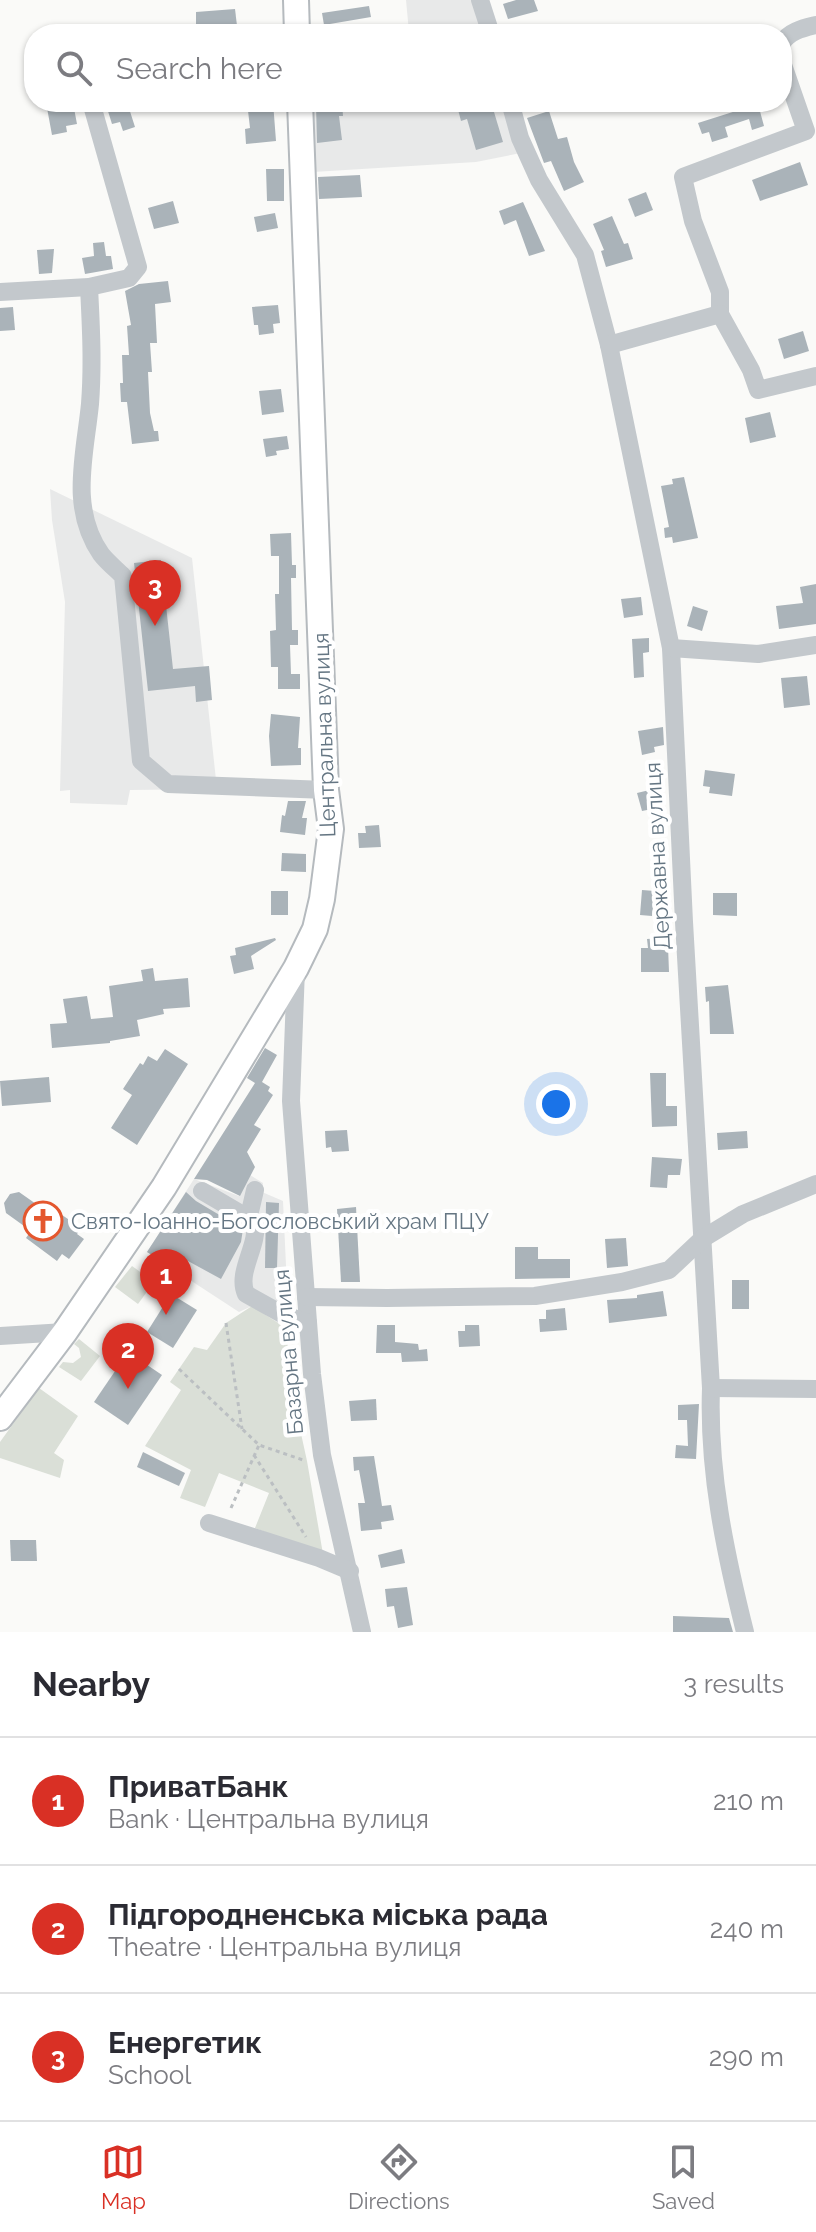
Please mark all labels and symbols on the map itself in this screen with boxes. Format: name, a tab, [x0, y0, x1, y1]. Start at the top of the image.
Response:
pin: 3	[129, 560, 181, 626]
street label: Центральна вулиця	[307, 632, 341, 838]
street label: Державна вулиця	[639, 761, 675, 951]
your location	[536, 1084, 576, 1124]
church icon: Свято-Іоанно-Богословський храм ПЦУ	[22, 1200, 64, 1242]
place label: Свято-Іоанно-Богословський храм ПЦУ	[71, 1208, 489, 1234]
pin: 1	[140, 1249, 192, 1315]
street label: Базарна вулиця	[268, 1268, 308, 1436]
pin: 2	[102, 1323, 154, 1389]

